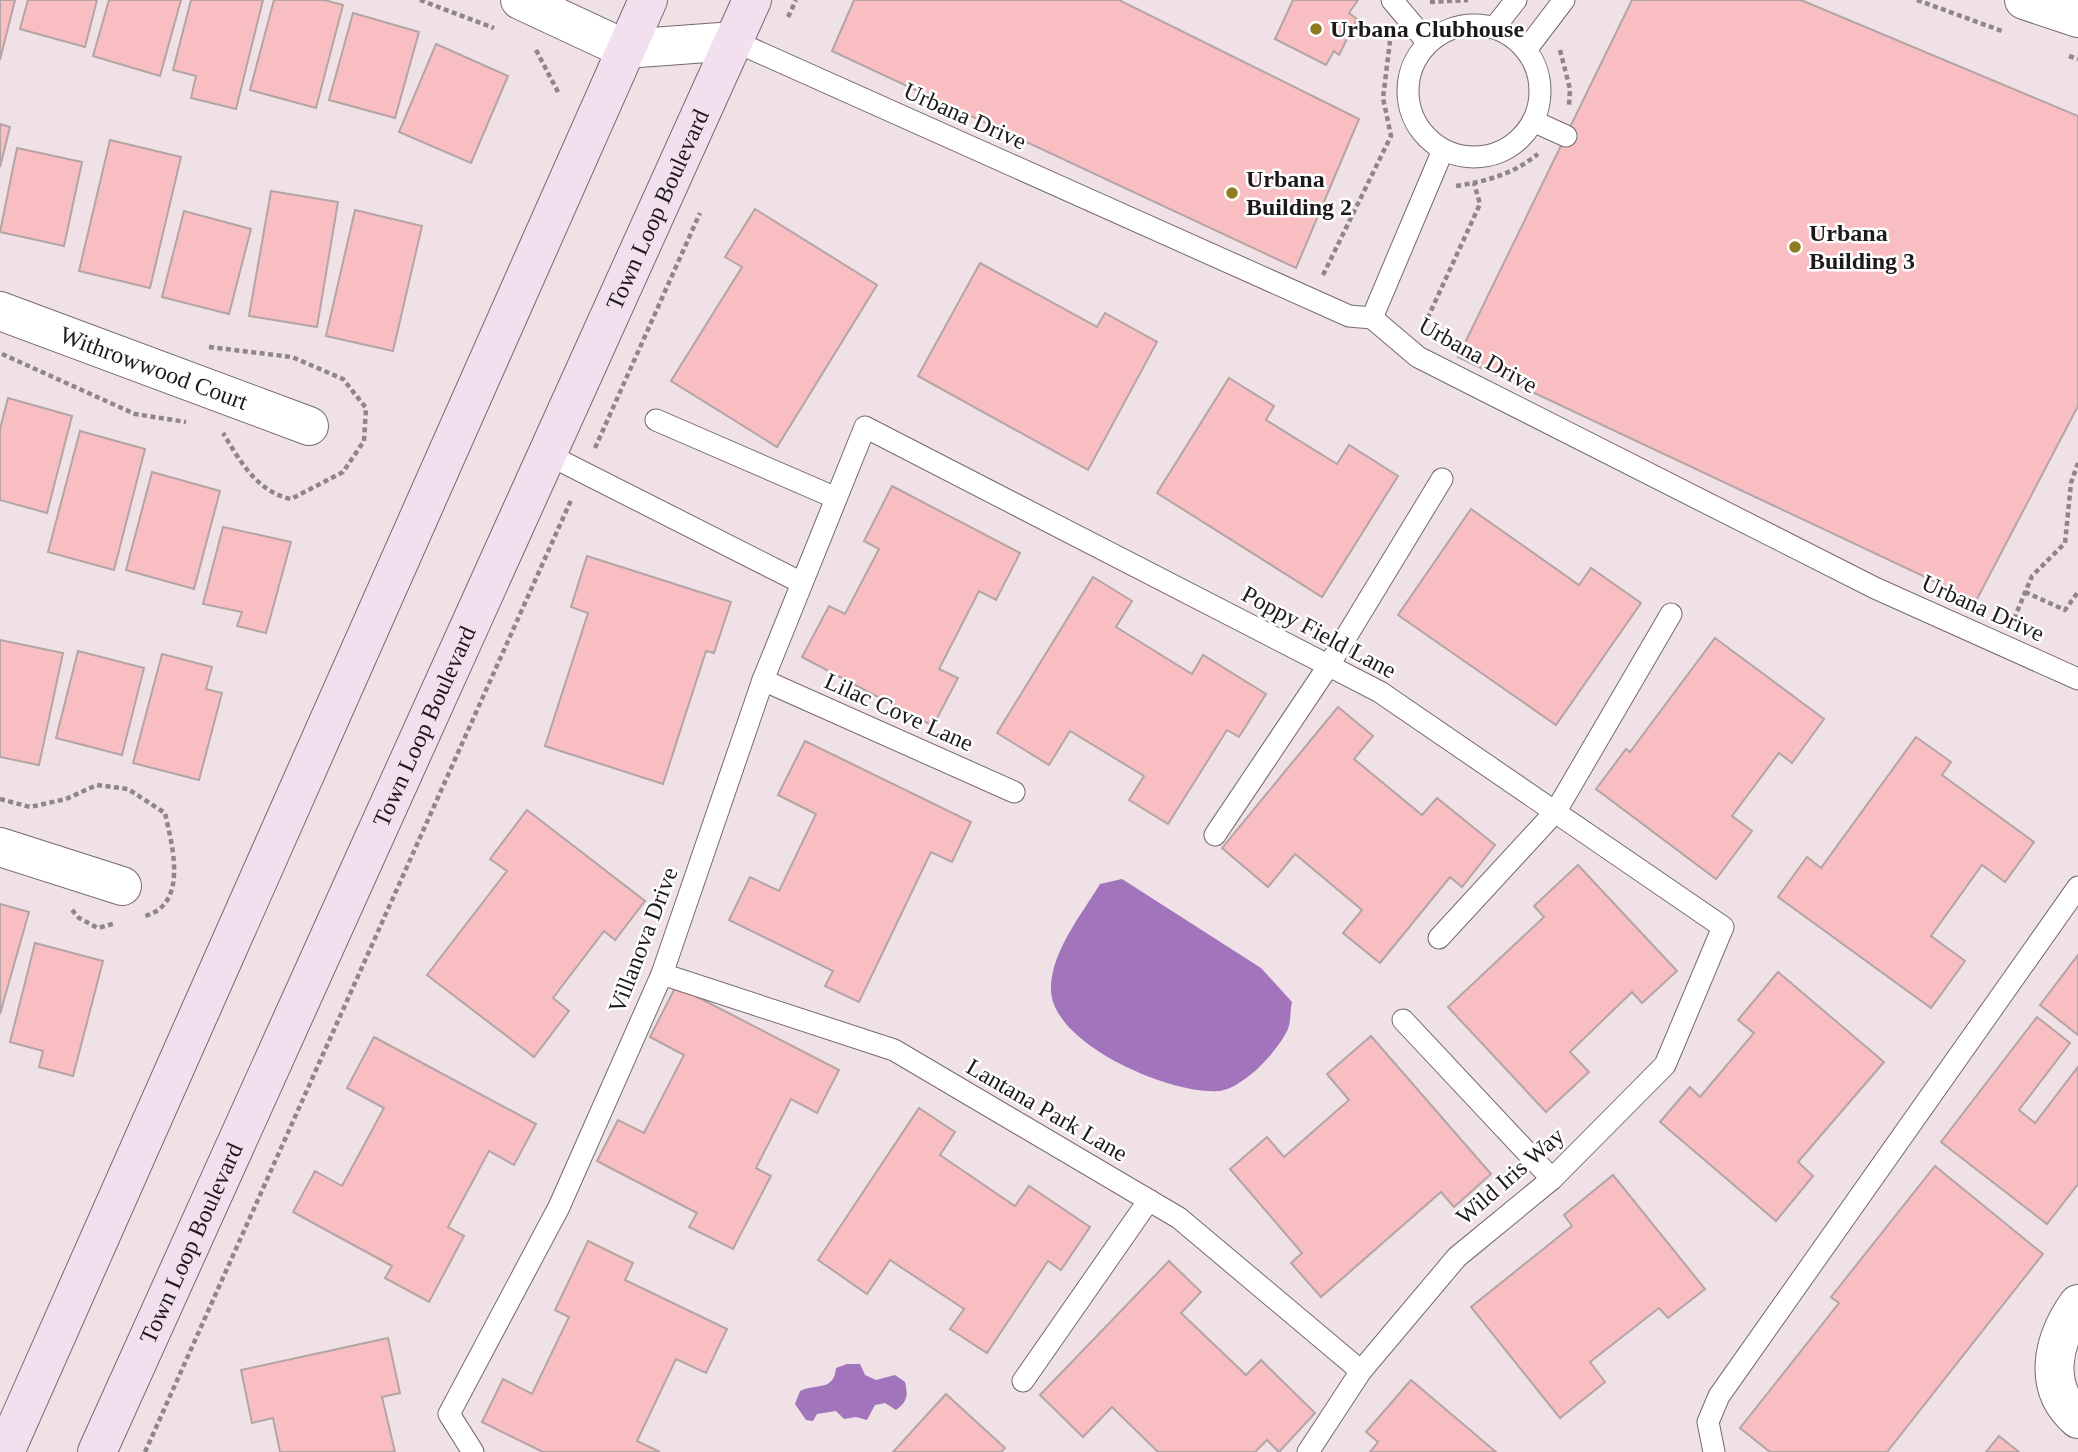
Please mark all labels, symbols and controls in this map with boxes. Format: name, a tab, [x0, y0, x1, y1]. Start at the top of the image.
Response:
place label: Urbana Clubhouse	[1330, 16, 1524, 42]
marker: Urbana Clubhouse	[1308, 21, 1324, 37]
street label: Urbana Drive	[900, 77, 1030, 155]
street label: Town Loop Boulevard	[601, 105, 714, 314]
place label: Urbana Building 2	[1246, 166, 1352, 220]
marker: Urbana Building 2	[1224, 185, 1240, 201]
place label: Urbana Building 3	[1809, 220, 1915, 274]
marker: Urbana Building 3	[1787, 239, 1803, 255]
street label: Urbana Drive	[1414, 312, 1542, 398]
street label: Withrowwood Court	[56, 321, 252, 415]
street label: Urbana Drive	[1918, 569, 2048, 647]
street label: Poppy Field Lane	[1238, 580, 1400, 684]
street label: Town Loop Boulevard	[368, 622, 481, 831]
street label: Lilac Cove Lane	[821, 668, 977, 756]
street label: Villanova Drive	[603, 864, 683, 1016]
street label: Lantana Park Lane	[962, 1053, 1132, 1167]
street label: Wild Iris Way	[1451, 1122, 1569, 1230]
street label: Town Loop Boulevard	[135, 1139, 248, 1348]

